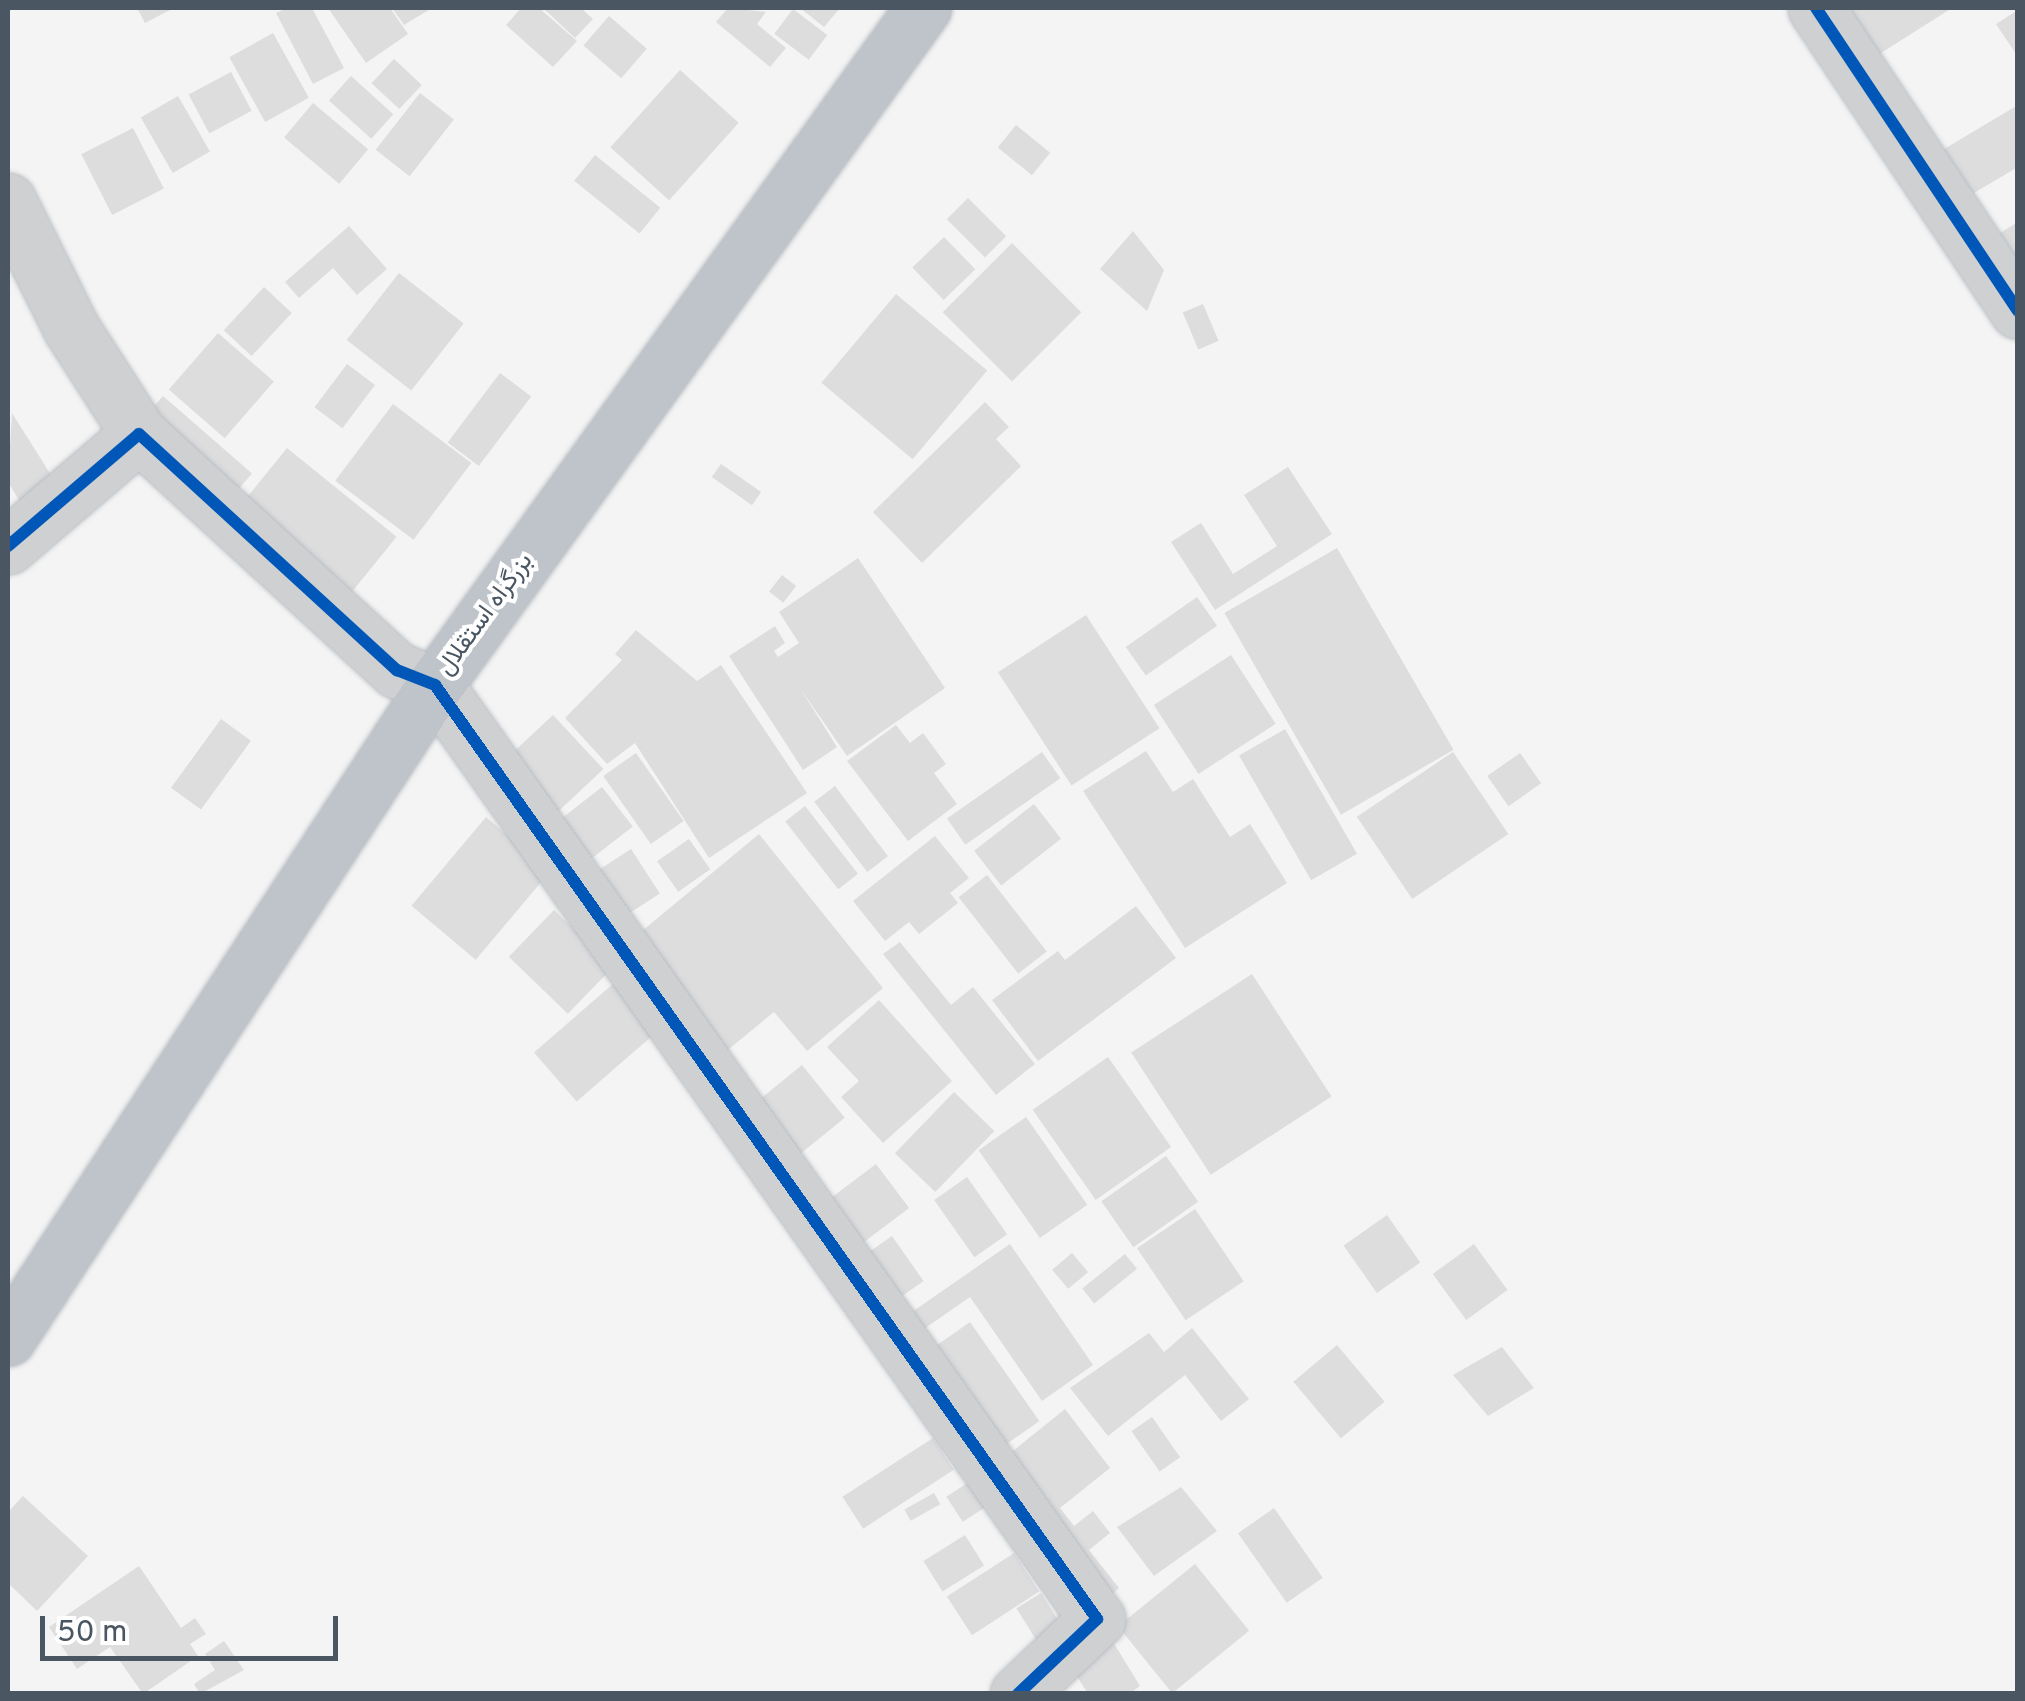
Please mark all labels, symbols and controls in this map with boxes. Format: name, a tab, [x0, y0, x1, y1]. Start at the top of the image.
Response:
street label: بزرگراه استقلال	[432, 548, 540, 682]
scale bar	[45, 1596, 342, 1658]
text: 50 m	[57, 1615, 127, 1652]

